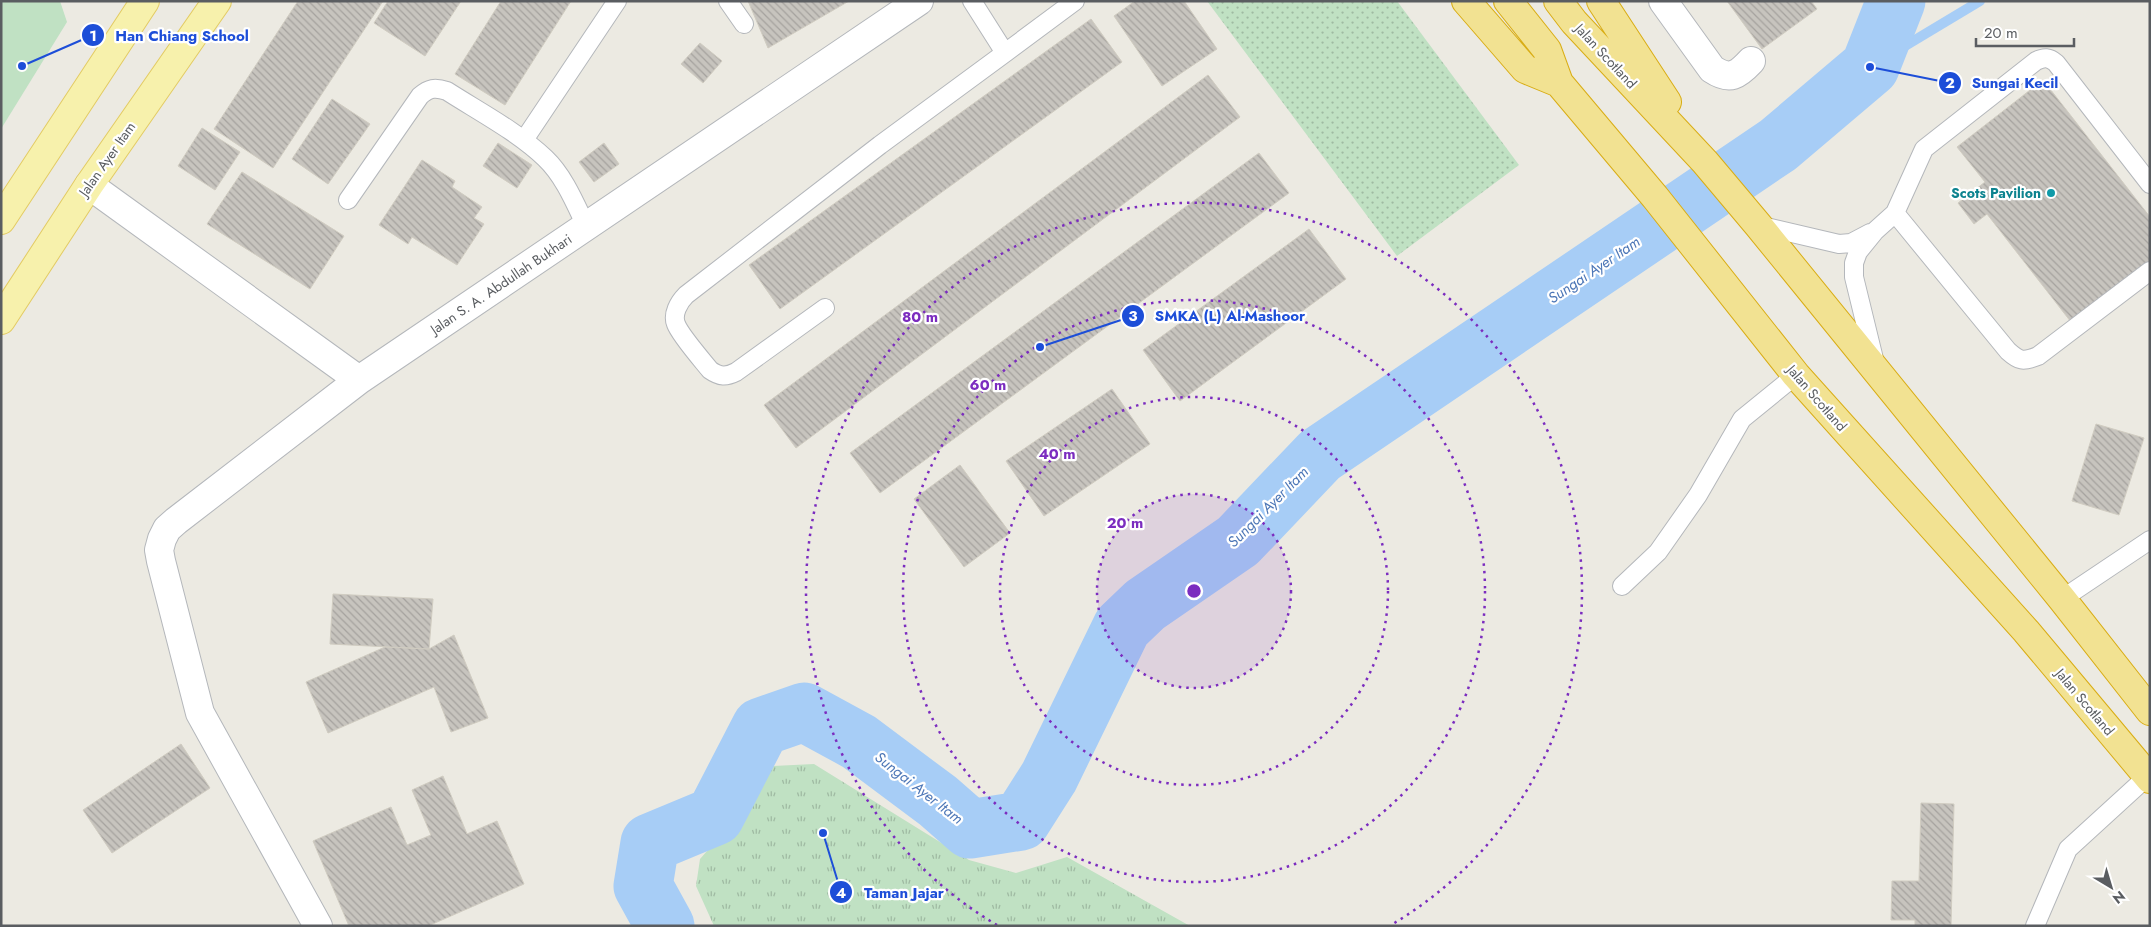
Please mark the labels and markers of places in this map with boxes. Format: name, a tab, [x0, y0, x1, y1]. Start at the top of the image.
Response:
callout: Han Chiang School	[80, 20, 259, 50]
callout: Sungai Kecil	[1937, 68, 2069, 98]
place label: Scots Pavilion	[1951, 183, 2041, 203]
marker: Scots Pavilion	[2045, 187, 2057, 199]
callout: SMKA (L) Al-Mashoor	[1120, 301, 1316, 331]
centre of rings	[1185, 582, 1203, 600]
callout: Taman Jajar	[829, 877, 954, 907]

